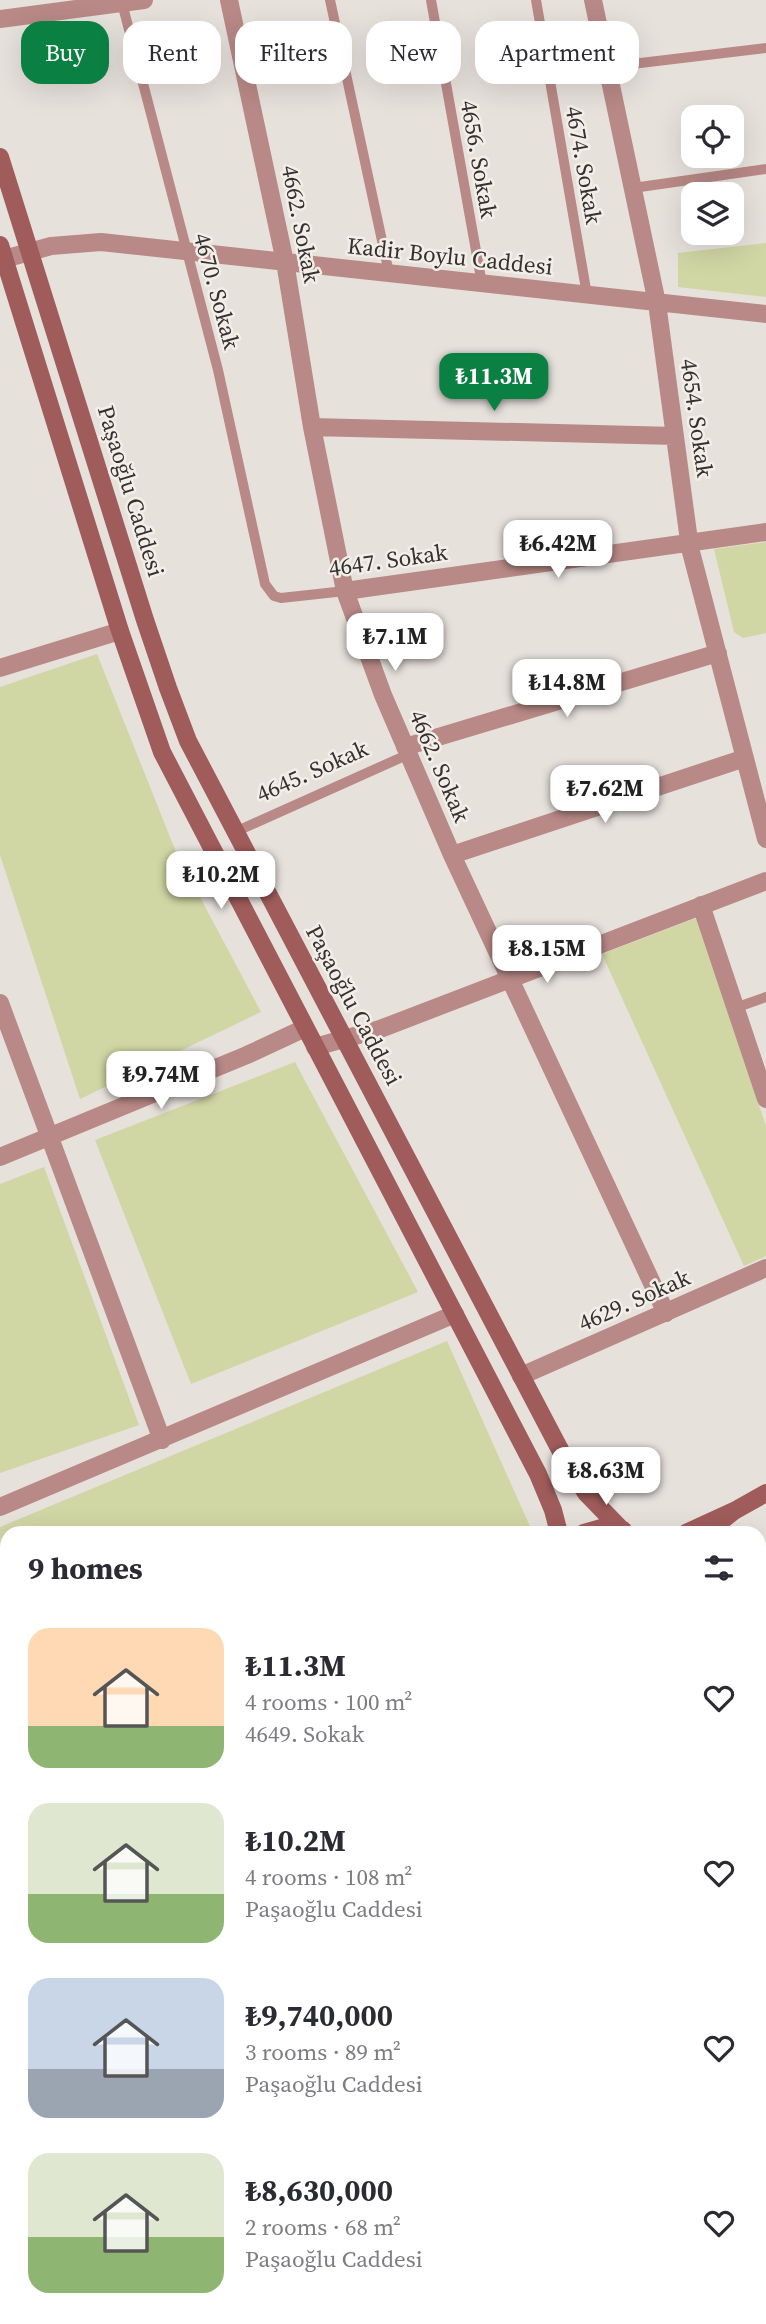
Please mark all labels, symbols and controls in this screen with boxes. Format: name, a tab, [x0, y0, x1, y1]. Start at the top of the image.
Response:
chip: Buy	[21, 21, 109, 84]
chip: Rent	[123, 21, 221, 84]
chip: Filters	[235, 21, 352, 84]
chip: New	[366, 21, 461, 84]
chip: Apartment	[475, 21, 639, 84]
street label: 4656. Sokak	[453, 97, 505, 221]
street label: 4674. Sokak	[558, 103, 610, 227]
map controls	[681, 105, 744, 245]
button: locate	[681, 105, 744, 168]
street label: 4662. Sokak	[274, 162, 328, 286]
button: layers	[681, 182, 744, 245]
street label: 4670. Sokak	[186, 229, 248, 353]
street label: Kadir Boylu Caddesi	[346, 229, 554, 283]
pin: ₺11.3M	[437, 354, 551, 413]
street label: 4654. Sokak	[673, 357, 721, 480]
text: ₺11.3M	[455, 360, 533, 392]
street label: Paşaoğlu Caddesi	[90, 401, 172, 581]
pin: ₺6.42M	[501, 520, 615, 580]
text: ₺6.42M	[519, 527, 597, 559]
street label: 4647. Sokak	[327, 536, 450, 584]
pin: ₺7.1M	[346, 614, 444, 673]
text: ₺7.1M	[363, 620, 427, 652]
pin: ₺14.8M	[510, 660, 624, 719]
text: ₺14.8M	[528, 666, 606, 698]
street label: 4662. Sokak	[402, 705, 478, 828]
street label: 4645. Sokak	[251, 732, 373, 810]
pin: ₺7.62M	[548, 766, 662, 825]
text: ₺7.62M	[566, 772, 644, 804]
pin: ₺10.2M	[164, 852, 278, 911]
text: ₺10.2M	[182, 858, 260, 890]
street label: Paşaoğlu Caddesi	[298, 919, 410, 1091]
pin: ₺8.15M	[490, 926, 604, 985]
text: ₺8.15M	[508, 932, 586, 964]
pin: ₺9.74M	[104, 1052, 218, 1111]
text: ₺9.74M	[122, 1058, 200, 1090]
street label: 4629. Sokak	[573, 1261, 695, 1339]
pin: ₺8.63M	[549, 1448, 663, 1507]
text: ₺8.63M	[567, 1454, 645, 1486]
text: 9 homes	[28, 1548, 143, 1589]
icon: filters	[700, 1549, 738, 1587]
text: ₺11.3M	[245, 1645, 346, 1686]
icon: home	[84, 1656, 168, 1740]
icon: heart	[700, 1679, 738, 1717]
text: 4 rooms · 100 m²	[245, 1686, 412, 1718]
text: 4649. Sokak	[245, 1718, 364, 1750]
text: ₺10.2M	[245, 1820, 346, 1861]
icon: home	[84, 1831, 168, 1915]
icon: heart	[700, 1854, 738, 1892]
text: 4 rooms · 108 m²	[245, 1861, 412, 1893]
text: Paşaoğlu Caddesi	[245, 1893, 423, 1925]
text: ₺9,740,000	[245, 1995, 393, 2036]
icon: home	[84, 2006, 168, 2090]
icon: heart	[700, 2029, 738, 2067]
text: 3 rooms · 89 m²	[245, 2036, 401, 2068]
text: Paşaoğlu Caddesi	[245, 2068, 423, 2100]
text: ₺8,630,000	[245, 2170, 393, 2211]
icon: home	[84, 2181, 168, 2265]
icon: heart	[700, 2204, 738, 2242]
text: 2 rooms · 68 m²	[245, 2211, 401, 2243]
text: Paşaoğlu Caddesi	[245, 2243, 423, 2275]

